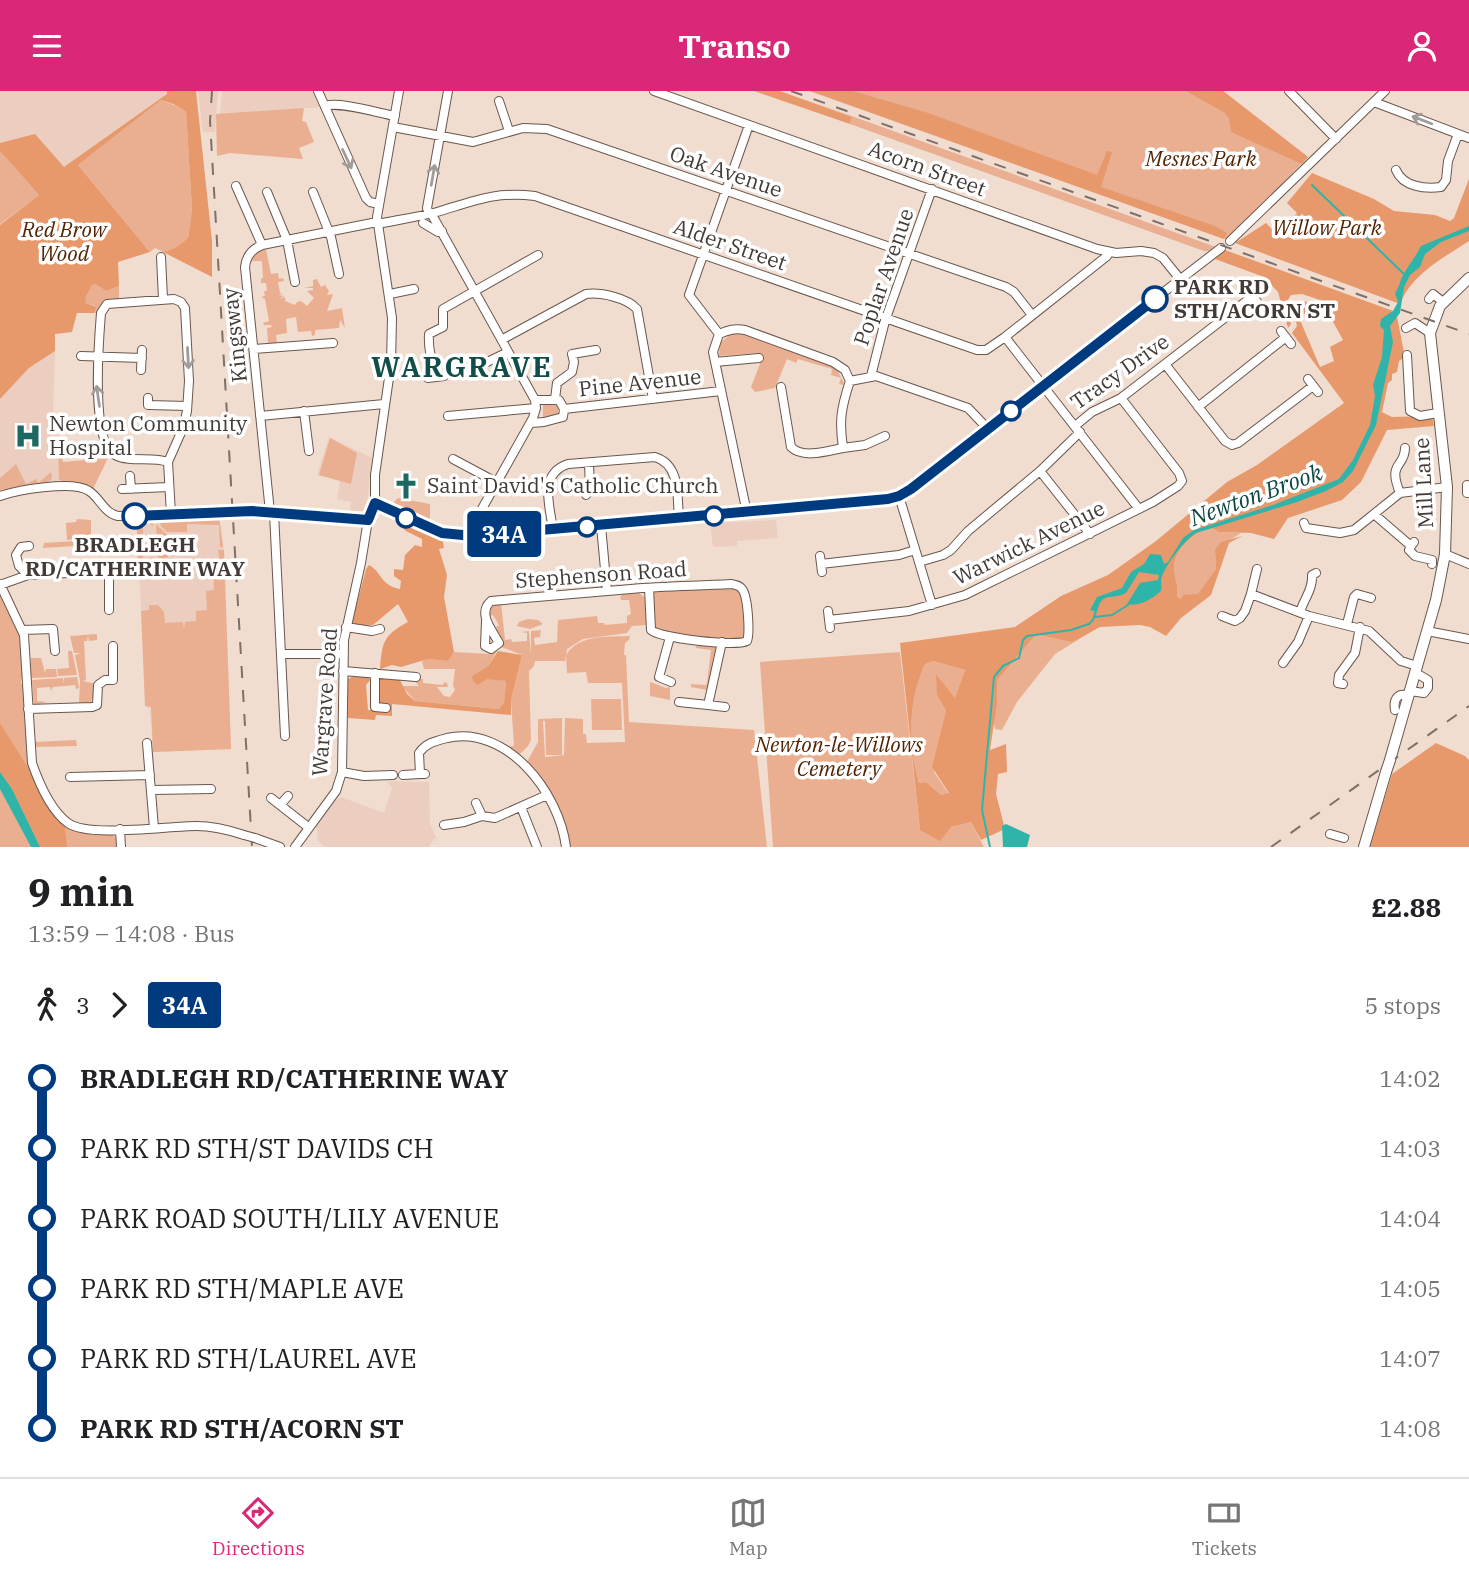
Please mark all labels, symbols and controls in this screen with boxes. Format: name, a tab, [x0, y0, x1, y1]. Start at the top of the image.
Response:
text: Transo	[678, 25, 791, 67]
icon: menu	[28, 27, 66, 65]
icon: person	[1403, 27, 1441, 65]
one-way arrow	[1411, 113, 1433, 125]
street label: Acorn Street	[865, 134, 990, 202]
street label: Oak Avenue	[666, 139, 786, 203]
park label: Mesnes Park	[1144, 144, 1257, 172]
one-way arrow	[342, 149, 355, 170]
one-way arrow	[427, 164, 440, 187]
street label: Poplar Avenue	[847, 204, 920, 349]
street label: Alder Street	[670, 212, 791, 276]
park label: Willow Park	[1272, 213, 1383, 241]
park label: Red Brow Wood	[21, 215, 108, 267]
place label: PARK RD STH/ACORN ST	[1174, 272, 1335, 324]
street label: Kingsway	[215, 286, 253, 384]
marker: PARK RD STH/ACORN ST	[1142, 286, 1168, 312]
street label: Tracy Drive	[1065, 327, 1174, 415]
one-way arrow	[181, 347, 194, 370]
district label: WARGRAVE	[371, 348, 553, 385]
street label: Pine Avenue	[577, 362, 703, 402]
one-way arrow	[91, 386, 104, 408]
unlabelled marker	[1001, 401, 1021, 421]
place label: Newton Community Hospital	[49, 409, 248, 461]
hospital icon: Newton Community Hospital	[13, 421, 43, 451]
street label: Mill Lane	[1407, 437, 1439, 529]
water label: Newton Brook	[1184, 456, 1327, 532]
church icon: Saint David's Catholic Church	[391, 471, 421, 501]
place label: Saint David's Catholic Church	[427, 471, 719, 499]
street label: Warwick Avenue	[948, 493, 1109, 591]
marker: BRADLEGH RD/CATHERINE WAY	[122, 503, 148, 529]
unlabelled marker	[704, 506, 724, 526]
unlabelled marker	[396, 508, 416, 528]
line badge: 34A	[464, 511, 544, 557]
unlabelled marker	[577, 517, 597, 537]
text: 34A	[481, 518, 527, 550]
place label: BRADLEGH RD/CATHERINE WAY	[25, 530, 245, 582]
street label: Stephenson Road	[514, 554, 688, 594]
street label: Wargrave Road	[305, 626, 343, 777]
park label: Newton-le-Willows Cemetery	[754, 730, 923, 782]
text: 9 min	[28, 867, 134, 916]
text: £2.88	[1371, 890, 1441, 924]
text: 13:59 – 14:08 · Bus	[28, 918, 235, 948]
icon: walk	[28, 986, 66, 1024]
icon: forward	[100, 986, 138, 1024]
text: 34A	[162, 989, 207, 1021]
text: 3	[76, 990, 90, 1020]
text: 5 stops	[1364, 990, 1441, 1020]
text: BRADLEGH RD/CATHERINE WAY	[80, 1061, 509, 1095]
text: 14:02	[1379, 1063, 1441, 1093]
text: PARK RD STH/ST DAVIDS CH	[80, 1131, 434, 1165]
text: 14:03	[1379, 1133, 1441, 1163]
text: PARK ROAD SOUTH/LILY AVENUE	[80, 1201, 499, 1235]
text: 14:04	[1379, 1203, 1441, 1233]
text: PARK RD STH/MAPLE AVE	[80, 1271, 404, 1305]
text: 14:05	[1379, 1273, 1441, 1303]
text: PARK RD STH/LAUREL AVE	[80, 1341, 417, 1375]
text: 14:07	[1379, 1343, 1441, 1373]
text: PARK RD STH/ACORN ST	[80, 1411, 404, 1445]
text: 14:08	[1379, 1413, 1441, 1443]
tab: Directions	[212, 1494, 305, 1560]
tab: Map	[729, 1494, 768, 1560]
tab: Tickets	[1192, 1494, 1257, 1560]

